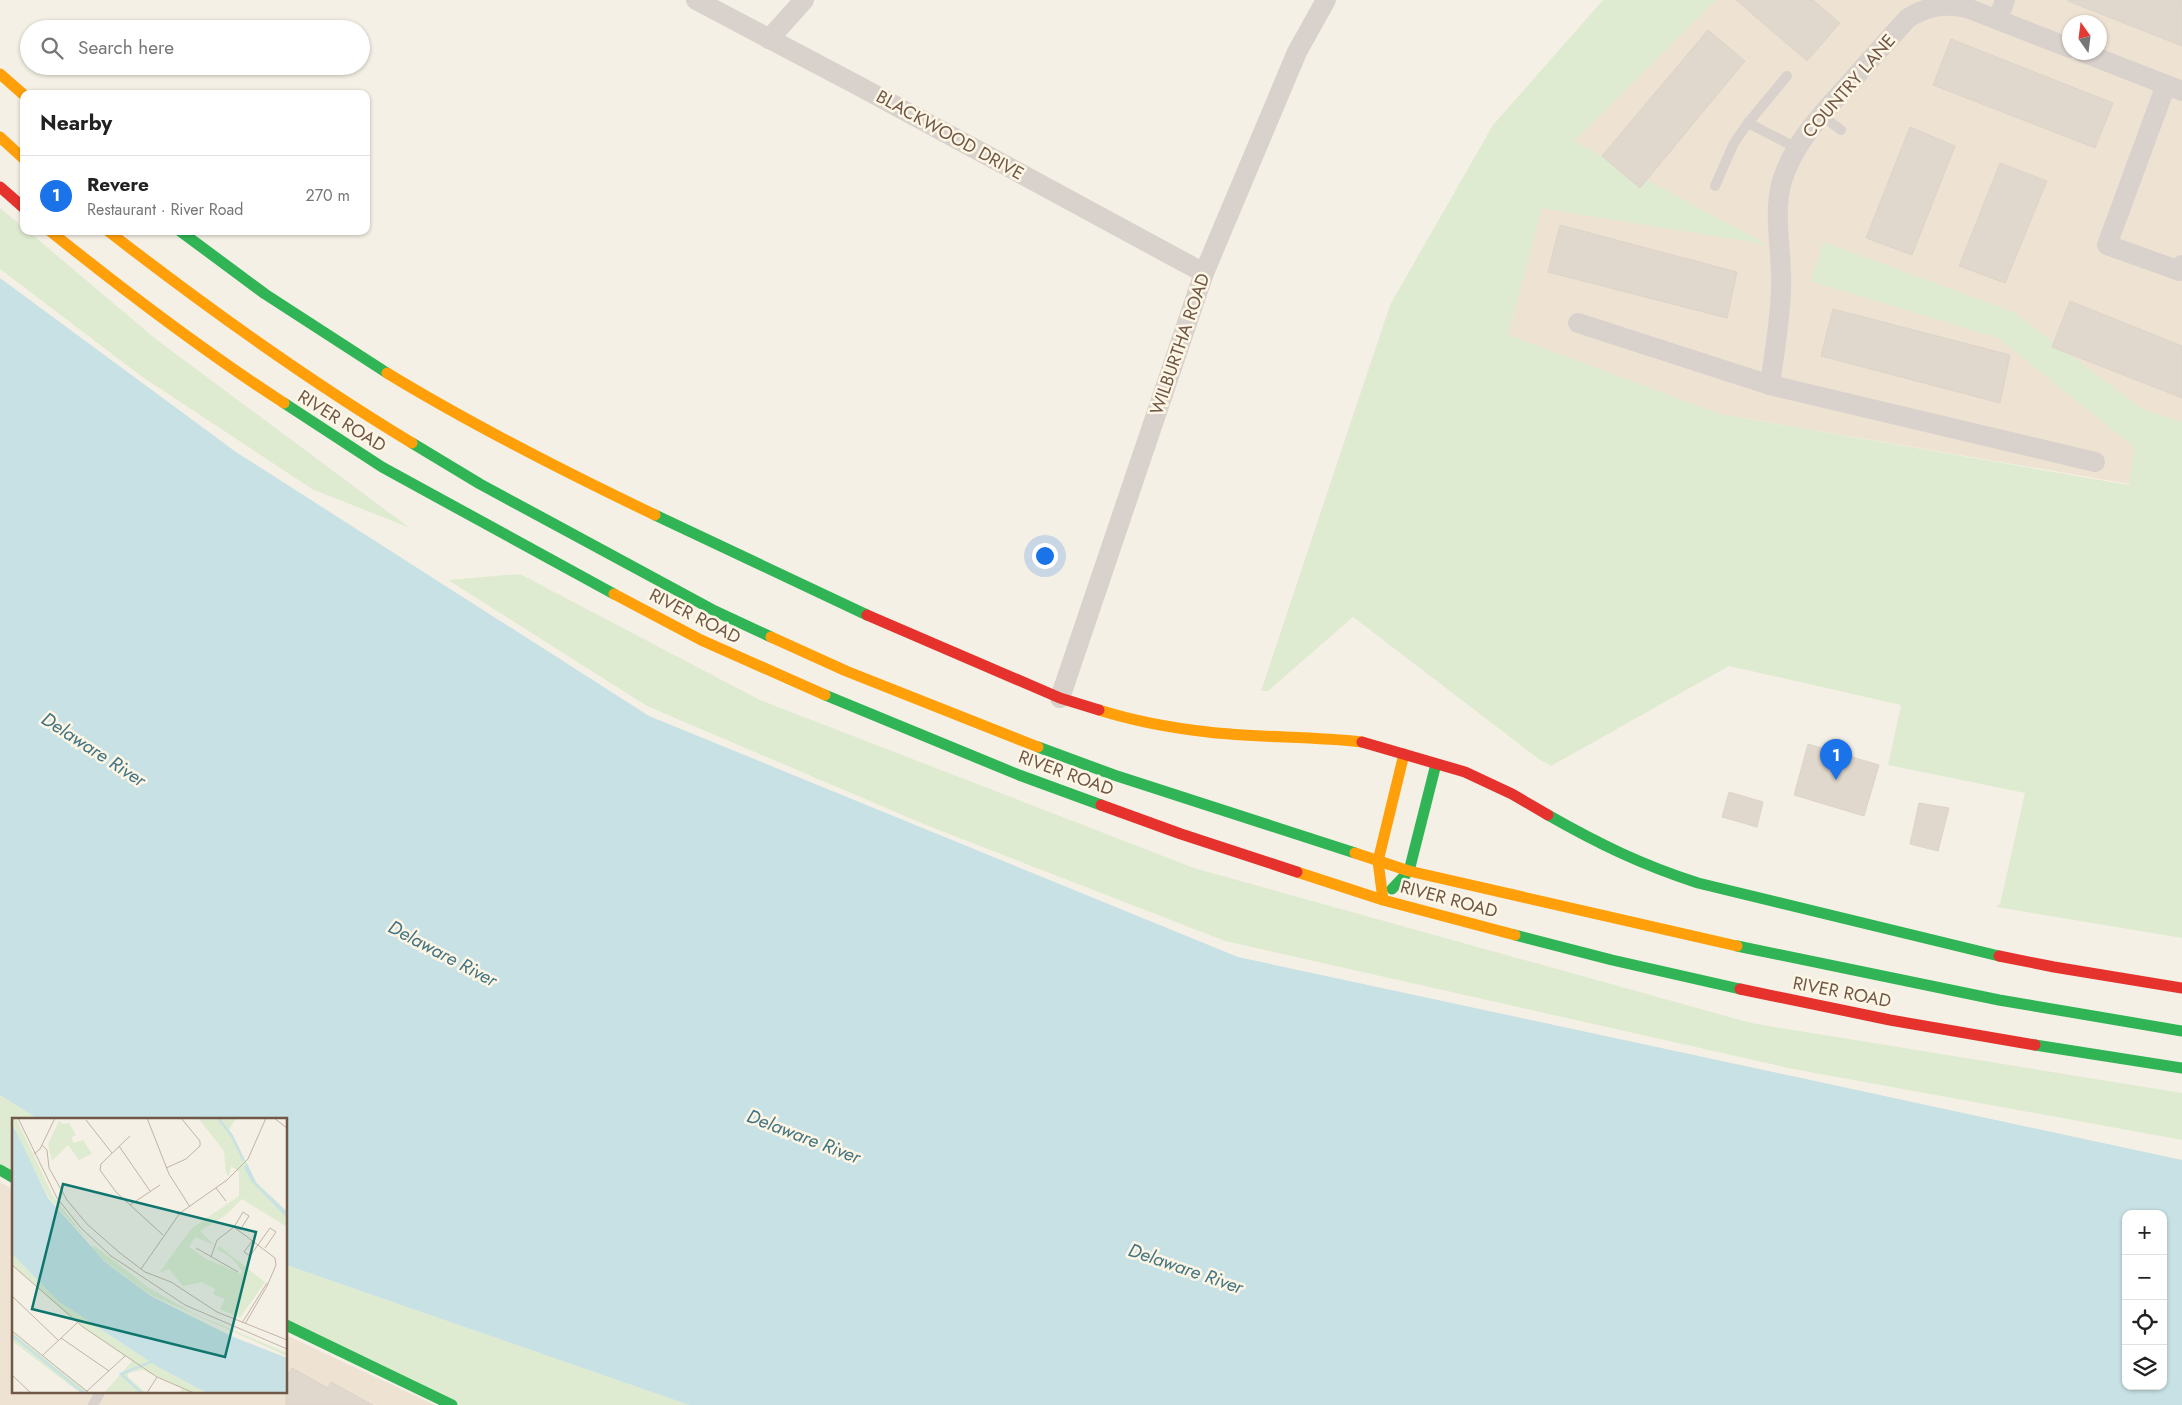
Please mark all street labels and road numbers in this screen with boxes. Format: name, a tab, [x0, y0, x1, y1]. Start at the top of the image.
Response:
street label: COUNTRY LANE	[1797, 28, 1901, 144]
street label: BLACKWOOD DRIVE	[871, 84, 1029, 186]
street label: WILBURTHA ROAD	[1144, 270, 1216, 418]
street label: RIVER ROAD	[293, 384, 391, 458]
street label: RIVER ROAD	[645, 582, 745, 650]
street label: RIVER ROAD	[1015, 744, 1117, 802]
street label: RIVER ROAD	[1398, 874, 1500, 924]
street label: RIVER ROAD	[1791, 970, 1893, 1014]

